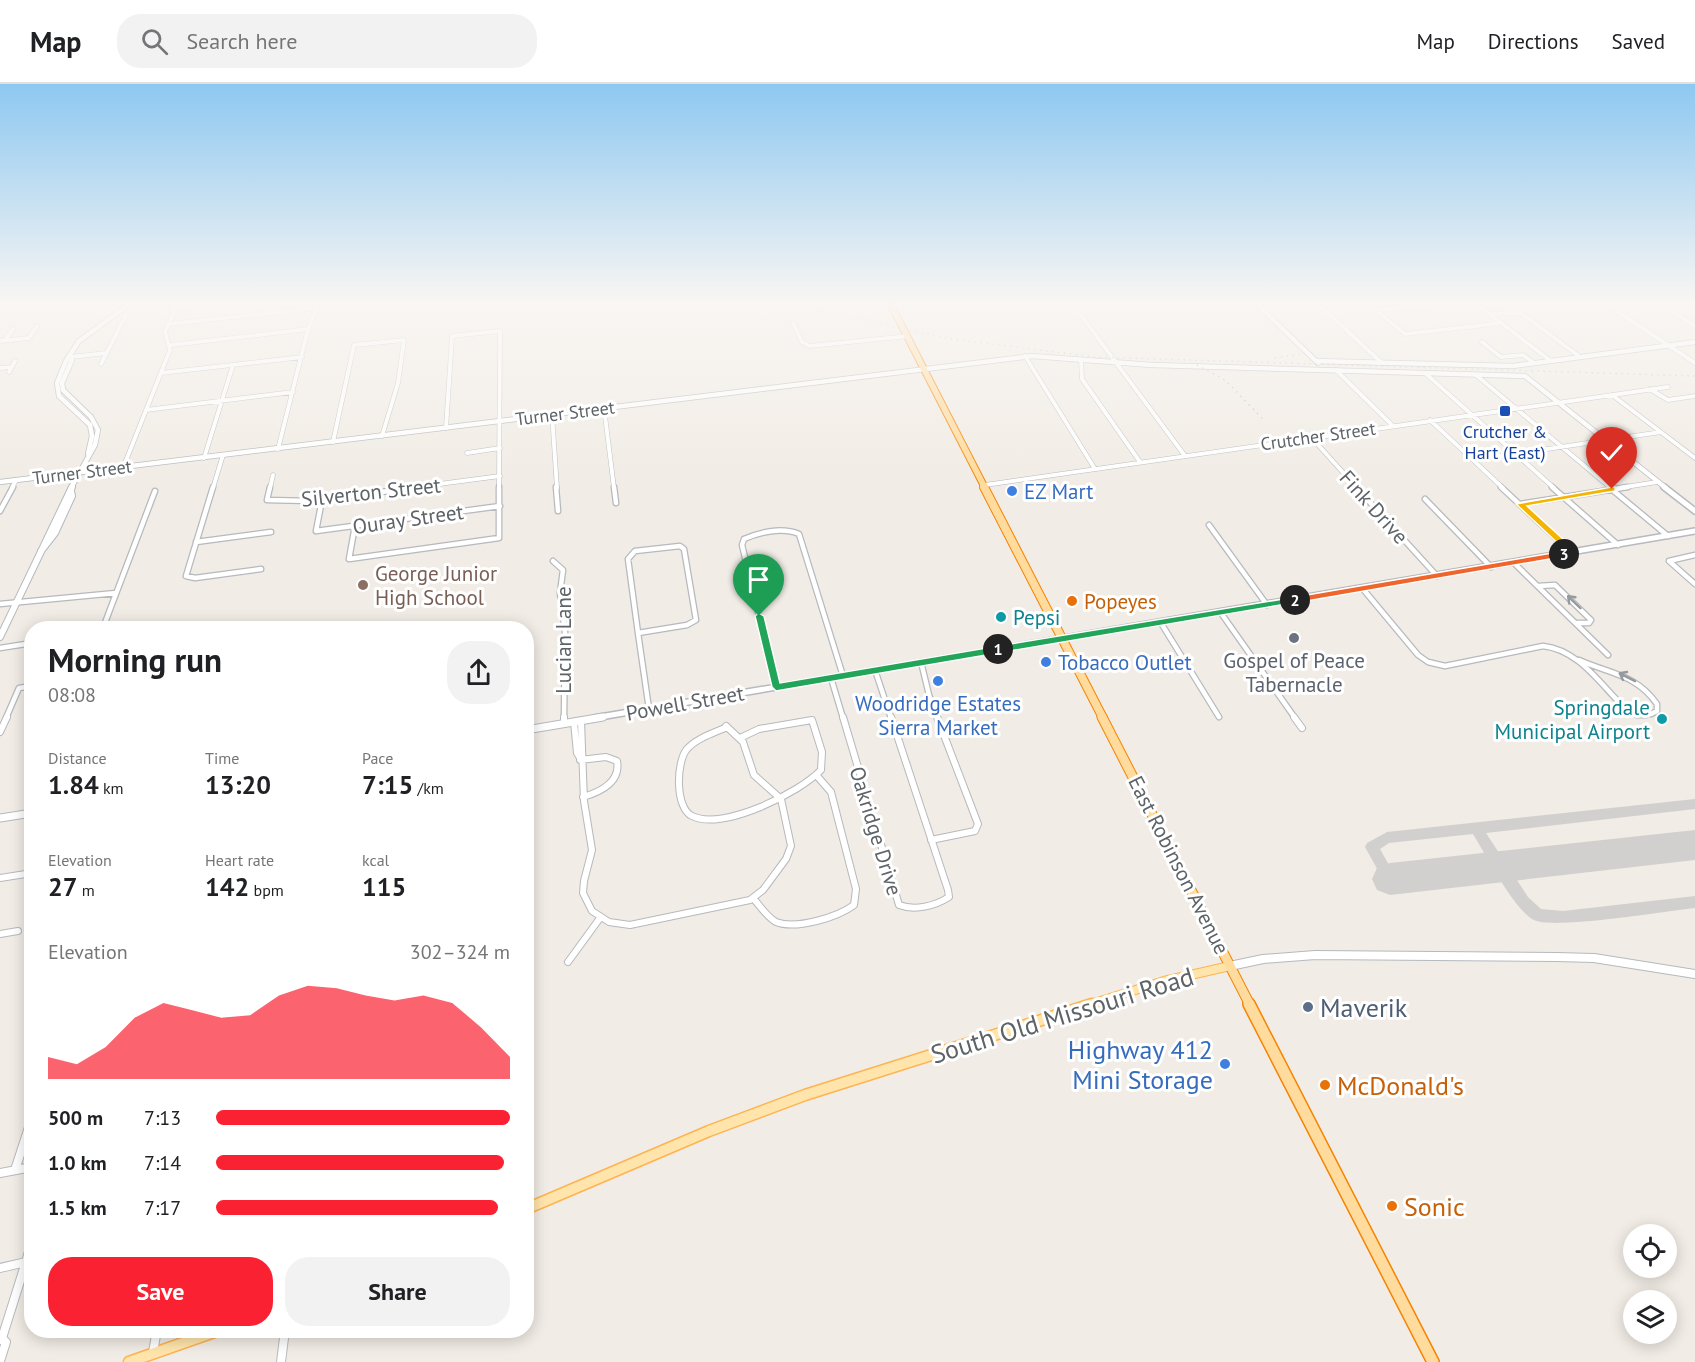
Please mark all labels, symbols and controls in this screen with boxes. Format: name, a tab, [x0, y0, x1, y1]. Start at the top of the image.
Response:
search box	[117, 14, 537, 68]
text: Map	[30, 23, 81, 60]
icon: search	[138, 25, 171, 58]
text: Search here	[186, 27, 297, 55]
text: Map	[1416, 28, 1455, 55]
text: Directions	[1488, 28, 1579, 55]
text: Saved	[1612, 28, 1665, 55]
street label: Turner Street	[514, 396, 616, 430]
marker: Crutcher & Hart (East)	[1498, 404, 1512, 418]
street label: Crutcher Street	[1259, 417, 1377, 455]
place label: Crutcher & Hart (East)	[1463, 420, 1547, 464]
pin	[1586, 427, 1637, 489]
icon: check	[1595, 436, 1628, 469]
street label: Turner Street	[31, 455, 133, 489]
street label: Fink Drive	[1334, 464, 1414, 550]
street label: Silverton Street	[300, 471, 442, 513]
place label: EZ Mart	[1024, 478, 1093, 505]
marker: EZ Mart	[1005, 484, 1019, 498]
street label: Ouray Street	[351, 498, 465, 540]
pin: 3	[1549, 539, 1579, 569]
text: 3	[1559, 544, 1569, 564]
pin	[733, 554, 784, 616]
place label: George Junior High School	[375, 560, 497, 611]
icon: arrive	[742, 563, 775, 596]
marker: George Junior High School	[356, 578, 370, 592]
pin: 2	[1280, 585, 1310, 615]
street label: Lucian Lane	[550, 586, 577, 694]
place label: Popeyes	[1084, 588, 1157, 615]
text: 2	[1290, 590, 1300, 610]
marker: Popeyes	[1065, 594, 1079, 608]
one-way arrow	[1566, 595, 1581, 609]
place label: Pepsi	[1013, 604, 1060, 631]
marker: Pepsi	[994, 610, 1008, 624]
marker: Gospel of Peace Tabernacle	[1287, 631, 1301, 645]
pin: 1	[983, 634, 1013, 664]
text: Morning run	[48, 638, 222, 681]
text: 1	[993, 639, 1003, 659]
button: share	[447, 641, 510, 704]
place label: Gospel of Peace Tabernacle	[1223, 647, 1365, 698]
place label: Tobacco Outlet	[1058, 649, 1192, 676]
marker: Tobacco Outlet	[1039, 655, 1053, 669]
one-way arrow	[1618, 671, 1636, 683]
marker: Woodridge Estates Sierra Market	[931, 674, 945, 688]
street label: Powell Street	[624, 679, 746, 727]
text: 08:08	[48, 682, 96, 708]
place label: Woodridge Estates Sierra Market	[855, 690, 1021, 741]
place label: Springdale Municipal Airport	[1494, 694, 1650, 745]
marker: Springdale Municipal Airport	[1655, 712, 1669, 726]
text: Distance	[48, 748, 107, 768]
text: Time	[205, 748, 239, 768]
text: Pace	[362, 748, 393, 768]
street label: Oakridge Drive	[844, 763, 908, 899]
text: 1.84	[48, 768, 99, 801]
text: 13:20	[205, 768, 271, 801]
text: 7:15	[362, 768, 413, 801]
street label: East Robinson Avenue	[1122, 771, 1236, 959]
text: km	[99, 778, 124, 798]
text: /km	[413, 778, 444, 798]
text: Elevation	[48, 850, 112, 870]
text: Heart rate	[205, 850, 274, 870]
text: kcal	[362, 850, 389, 870]
text: 27	[48, 870, 77, 903]
text: 142	[205, 870, 249, 903]
text: 115	[362, 870, 406, 903]
text: m	[77, 880, 95, 900]
text: bpm	[249, 880, 284, 900]
text: Elevation	[48, 939, 128, 965]
text: 302–324 m	[410, 939, 510, 965]
street label: South Old Missouri Road	[927, 959, 1197, 1071]
place label: Maverik	[1320, 991, 1408, 1024]
marker: Maverik	[1301, 1000, 1315, 1014]
place label: Highway 412 Mini Storage	[1068, 1033, 1213, 1096]
marker: Highway 412 Mini Storage	[1218, 1057, 1232, 1071]
place label: McDonald's	[1337, 1069, 1464, 1102]
marker: McDonald's	[1318, 1078, 1332, 1092]
text: 500 m	[48, 1105, 103, 1131]
text: 7:13	[144, 1105, 181, 1131]
text: 1.0 km	[48, 1150, 107, 1176]
text: 7:14	[144, 1150, 181, 1176]
place label: Sonic	[1404, 1190, 1465, 1223]
text: 1.5 km	[48, 1195, 107, 1221]
text: 7:17	[144, 1195, 181, 1221]
marker: Sonic	[1385, 1199, 1399, 1213]
map controls	[1623, 1224, 1677, 1344]
button: locate	[1623, 1224, 1677, 1278]
button: Save	[48, 1257, 273, 1326]
button: Share	[285, 1257, 510, 1326]
button: layers	[1623, 1290, 1677, 1344]

